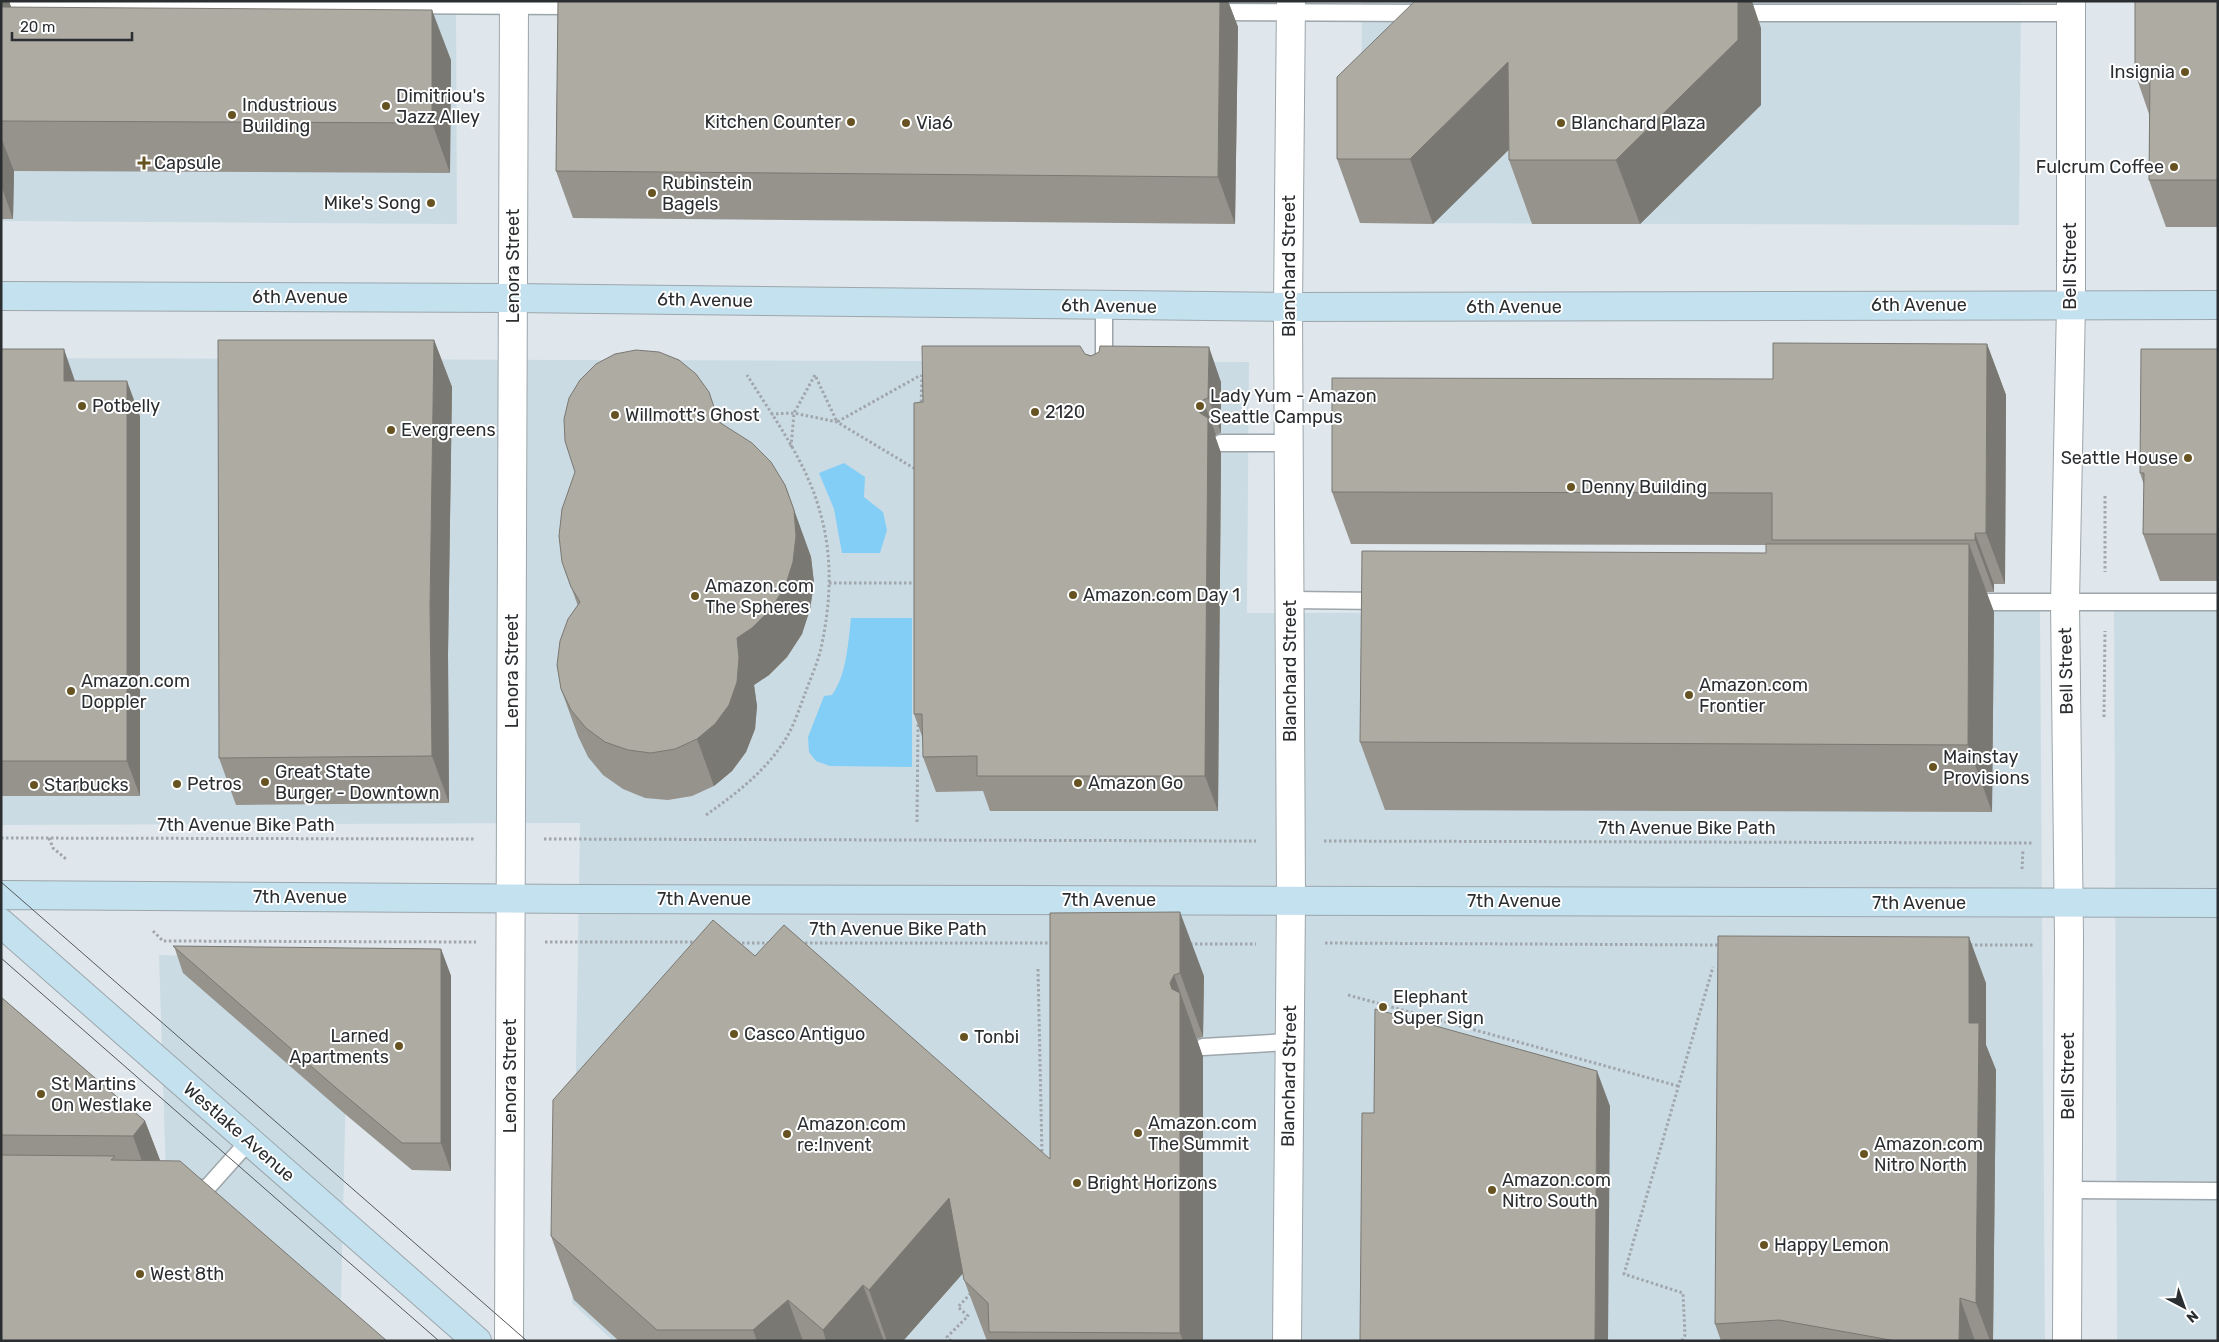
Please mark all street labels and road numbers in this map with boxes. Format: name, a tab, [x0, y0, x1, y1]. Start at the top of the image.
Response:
street label: Blanchard Street	[1278, 195, 1300, 337]
street label: Lenora Street	[502, 209, 524, 323]
street label: Bell Street	[2059, 222, 2081, 310]
street label: 6th Avenue	[252, 286, 348, 308]
street label: 6th Avenue	[657, 288, 753, 312]
street label: 6th Avenue	[1061, 294, 1157, 318]
street label: 6th Avenue	[1871, 294, 1967, 316]
street label: 6th Avenue	[1466, 296, 1562, 318]
street label: Blanchard Street	[1279, 600, 1301, 742]
street label: Lenora Street	[501, 614, 523, 728]
street label: Bell Street	[2054, 627, 2078, 715]
street label: 7th Avenue Bike Path	[157, 814, 335, 836]
street label: 7th Avenue Bike Path	[1598, 817, 1776, 839]
street label: 7th Avenue	[253, 886, 347, 908]
street label: 7th Avenue	[657, 888, 751, 910]
street label: 7th Avenue	[1062, 889, 1156, 911]
street label: 7th Avenue	[1467, 890, 1561, 912]
street label: 7th Avenue	[1872, 892, 1966, 914]
street label: 7th Avenue Bike Path	[809, 918, 987, 940]
street label: Blanchard Street	[1277, 1005, 1301, 1147]
street label: Lenora Street	[499, 1019, 521, 1133]
street label: Bell Street	[2057, 1032, 2079, 1120]
street label: Westlake Avenue	[179, 1078, 299, 1186]

